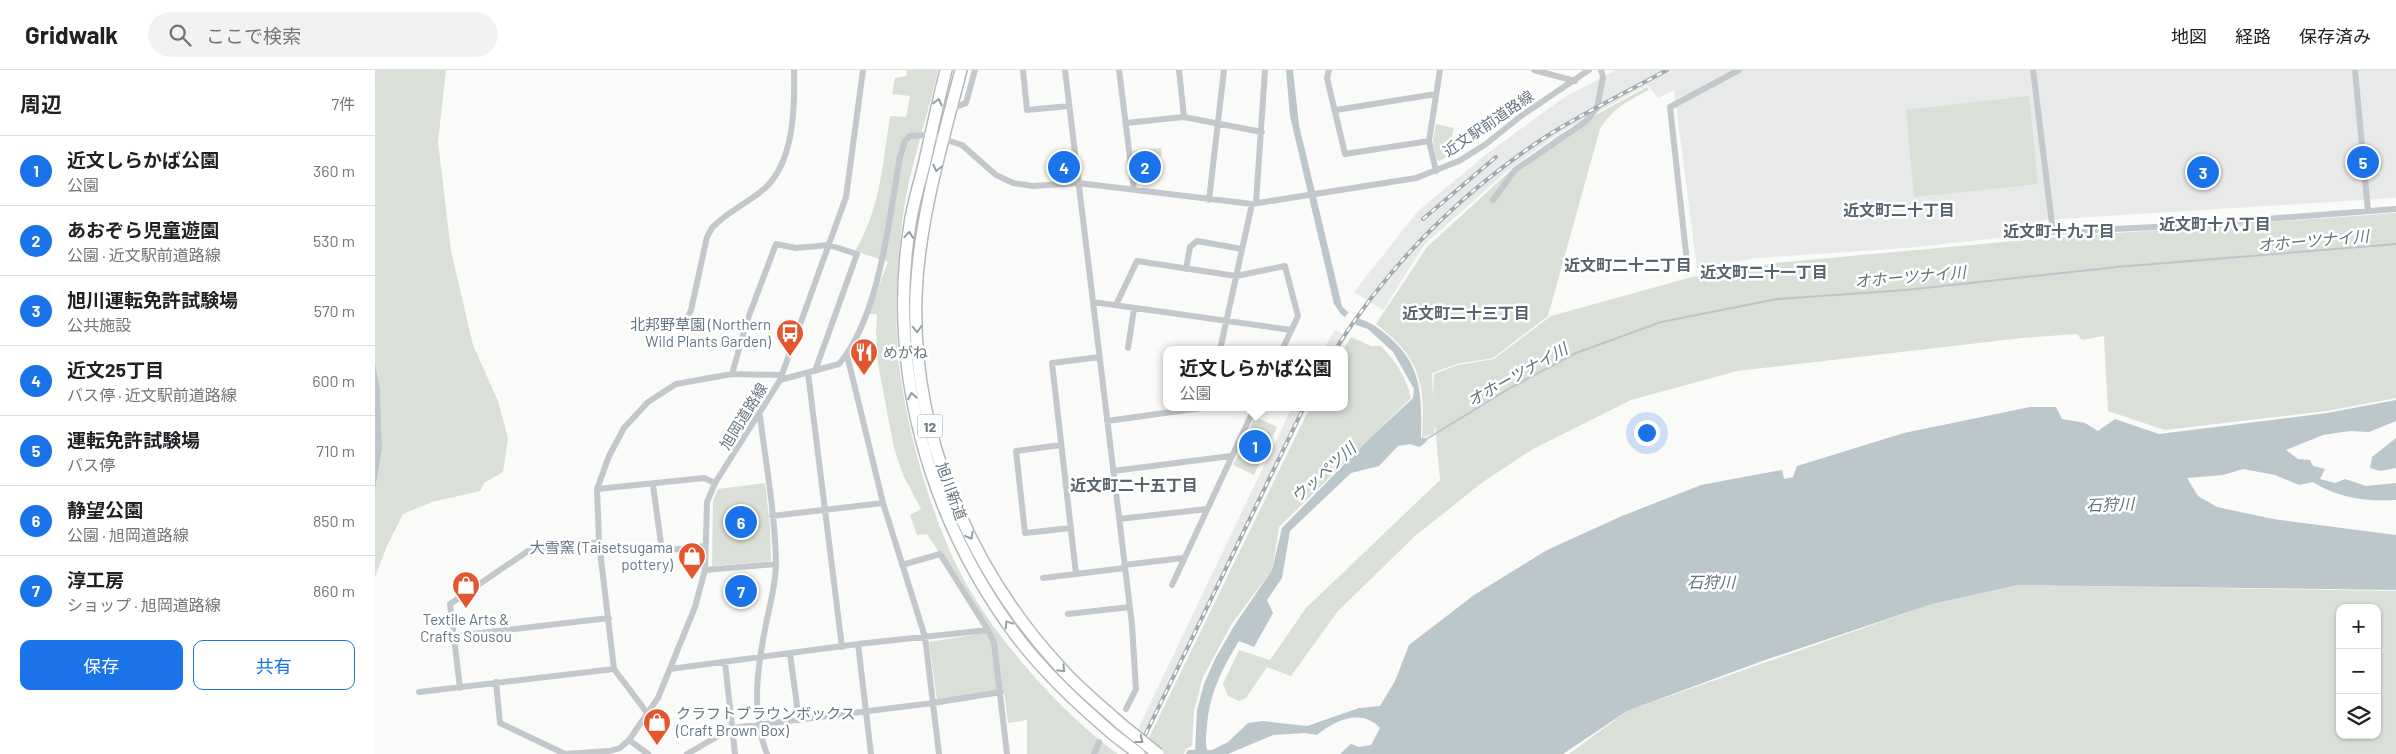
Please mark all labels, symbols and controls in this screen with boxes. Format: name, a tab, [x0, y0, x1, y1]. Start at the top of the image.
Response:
search box	[148, 12, 498, 57]
text: Gridwalk	[25, 20, 118, 49]
icon: search	[166, 21, 194, 49]
text: ここで検索	[206, 24, 301, 47]
text: 地図	[2171, 25, 2207, 47]
text: 経路	[2235, 25, 2271, 47]
text: 保存済み	[2299, 25, 2371, 47]
street label: 近文駅前道路線	[1439, 86, 1537, 160]
text: 周辺	[20, 91, 62, 116]
text: 7件	[331, 94, 355, 113]
one-way arrow	[932, 98, 943, 107]
pin: 5	[2347, 143, 2379, 181]
text: 近文しらかば公園	[67, 148, 219, 171]
pin: 4	[1048, 148, 1080, 186]
pin: 2	[1129, 148, 1161, 186]
pin: 3	[2187, 153, 2219, 191]
text: 1	[33, 161, 39, 180]
text: 360 m	[313, 161, 355, 180]
one-way arrow	[932, 164, 943, 173]
text: 公園	[67, 175, 99, 194]
district label: 近文町二十丁目	[1843, 200, 1955, 219]
district label: 近文町十八丁目	[2159, 214, 2271, 233]
text: あおぞら児童遊園	[67, 218, 219, 241]
district label: 近文町十九丁目	[2003, 221, 2115, 240]
water label: オホーツナイ川	[2257, 225, 2371, 254]
one-way arrow	[903, 230, 914, 238]
text: 2	[32, 231, 40, 250]
text: 530 m	[313, 231, 355, 250]
text: 公園 · 近文駅前道路線	[67, 245, 221, 264]
district label: 近文町二十二丁目	[1564, 255, 1692, 274]
water label: オホーツナイ川	[1854, 261, 1968, 290]
district label: 近文町二十一丁目	[1700, 262, 1828, 281]
text: 旭川運転免許試験場	[67, 288, 238, 311]
text: 3	[32, 301, 40, 320]
text: 570 m	[314, 301, 355, 320]
district label: 近文町二十三丁目	[1402, 303, 1530, 322]
text: 公共施設	[67, 315, 131, 334]
place label: 北邦野草園 (Northern Wild Plants Garden)	[630, 315, 771, 350]
bus stop icon: 北邦野草園 (Northern Wild Plants Garden)	[775, 318, 805, 357]
one-way arrow	[912, 325, 923, 333]
restaurant icon: めがね	[849, 337, 879, 376]
water label: オホーツナイ川	[1464, 338, 1572, 409]
place label: めがね	[883, 343, 928, 361]
popup	[1163, 346, 1348, 411]
text: 近文しらかば公園	[1179, 356, 1332, 379]
text: 近文25丁目	[67, 358, 164, 381]
text: 4	[31, 371, 41, 390]
text: 600 m	[312, 371, 355, 390]
street label: 旭岡道路線	[715, 379, 771, 453]
text: 公園	[1179, 383, 1212, 402]
text: バス停 · 近文駅前道路線	[67, 385, 237, 404]
one-way arrow	[907, 392, 918, 400]
road number: 12	[917, 414, 943, 438]
your location	[1634, 420, 1660, 446]
pin: 1	[1239, 427, 1271, 465]
text: 運転免許試験場	[67, 428, 200, 451]
water label: ウッペツ川	[1287, 437, 1361, 506]
text: 5	[32, 441, 40, 460]
text: 710 m	[316, 441, 355, 460]
text: バス停	[67, 455, 115, 474]
street label: 旭川新道	[933, 460, 971, 522]
district label: 近文町二十五丁目	[1070, 475, 1198, 494]
water label: 石狩川	[2086, 494, 2136, 514]
text: 静望公園	[67, 498, 143, 521]
pin: 6	[725, 503, 757, 541]
text: 6	[32, 511, 40, 530]
text: 850 m	[313, 511, 355, 530]
text: 公園 · 旭岡道路線	[67, 525, 189, 544]
one-way arrow	[964, 530, 974, 539]
place label: 大雪窯 (Taisetsugama pottery)	[530, 538, 673, 573]
shop icon: 大雪窯 (Taisetsugama pottery)	[677, 541, 707, 580]
text: 淳工房	[67, 568, 124, 591]
shop icon: Textile Arts & Crafts Sousou	[451, 570, 481, 609]
pin: 7	[725, 572, 757, 610]
water label: 石狩川	[1687, 572, 1737, 591]
text: 7	[32, 581, 40, 600]
text: 860 m	[313, 581, 355, 600]
text: ショップ · 旭岡道路線	[67, 595, 221, 614]
map controls	[2336, 604, 2381, 739]
button: +	[2336, 604, 2381, 649]
place label: Textile Arts & Crafts Sousou	[420, 610, 512, 645]
one-way arrow	[1005, 621, 1015, 630]
button: 保存	[20, 640, 183, 690]
button: 共有	[193, 640, 355, 690]
button: −	[2336, 649, 2381, 694]
one-way arrow	[1056, 663, 1065, 672]
button: layers	[2336, 694, 2381, 739]
place label: クラフトブラウンボックス (Craft Brown Box)	[675, 704, 856, 739]
shop icon: クラフトブラウンボックス (Craft Brown Box)	[642, 707, 672, 746]
one-way arrow	[1134, 734, 1144, 743]

